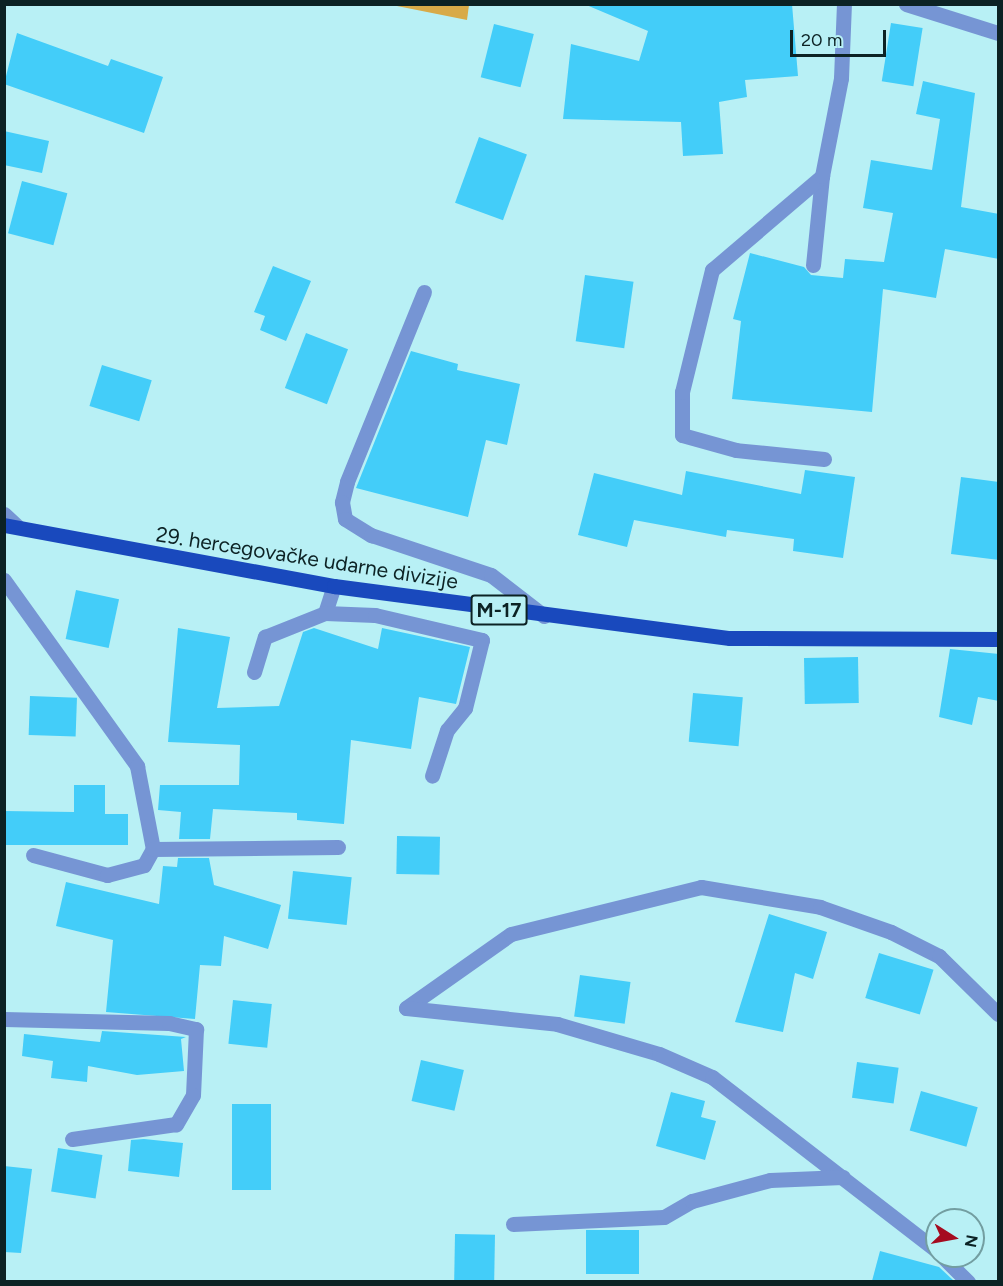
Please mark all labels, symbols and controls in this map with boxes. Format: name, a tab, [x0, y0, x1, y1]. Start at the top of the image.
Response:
scale bar	[793, 18, 889, 56]
text: 20 m	[801, 29, 842, 51]
street label: 29. hercegovačke udarne divizije	[154, 522, 460, 594]
road number: M-17	[470, 593, 528, 627]
north arrow	[925, 1208, 985, 1268]
text: N	[961, 1233, 982, 1249]

